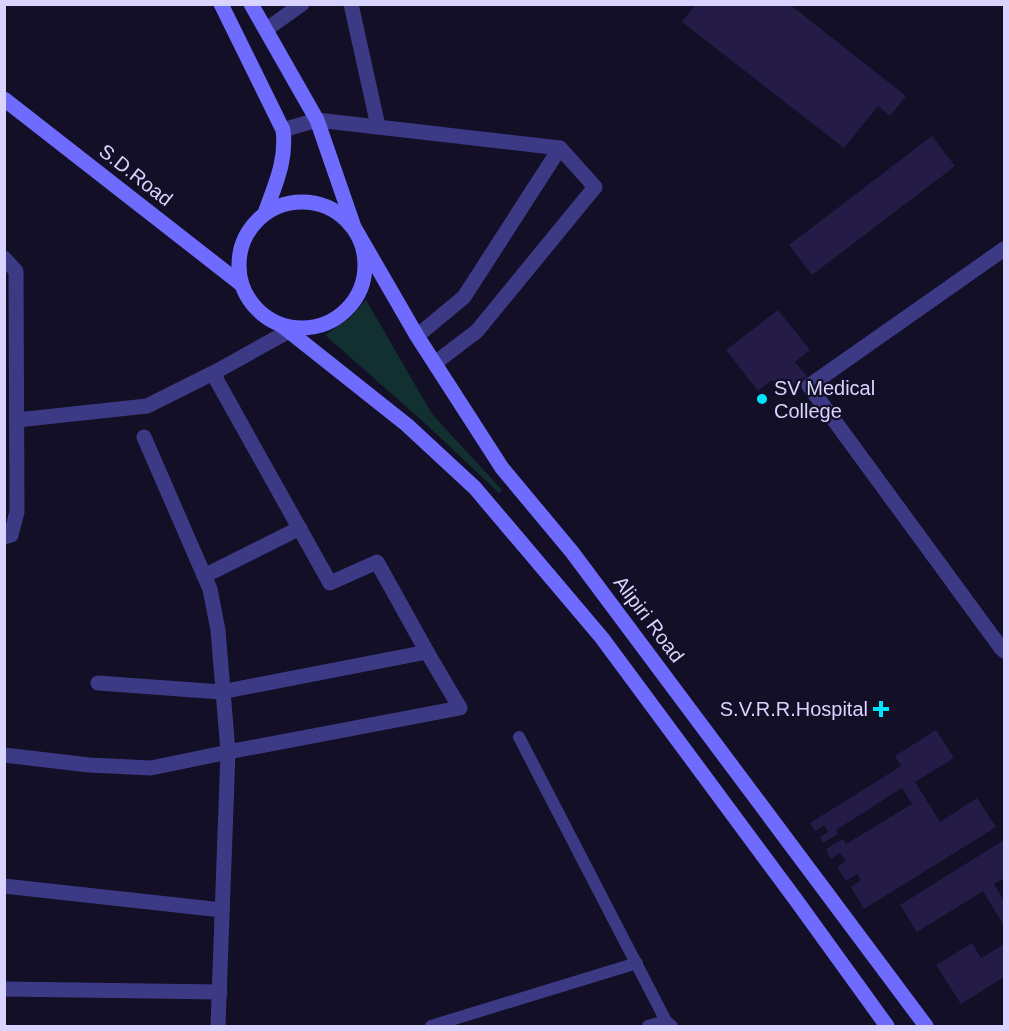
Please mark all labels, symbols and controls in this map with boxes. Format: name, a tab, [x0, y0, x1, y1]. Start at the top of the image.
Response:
street label: S.D.Road	[95, 140, 177, 210]
place label: SV Medical College	[774, 377, 875, 422]
marker: SV Medical College	[755, 392, 769, 406]
street label: Alipiri Road	[609, 572, 689, 666]
place label: S.V.R.R.Hospital	[720, 698, 868, 720]
marker: S.V.R.R.Hospital	[872, 700, 890, 718]

